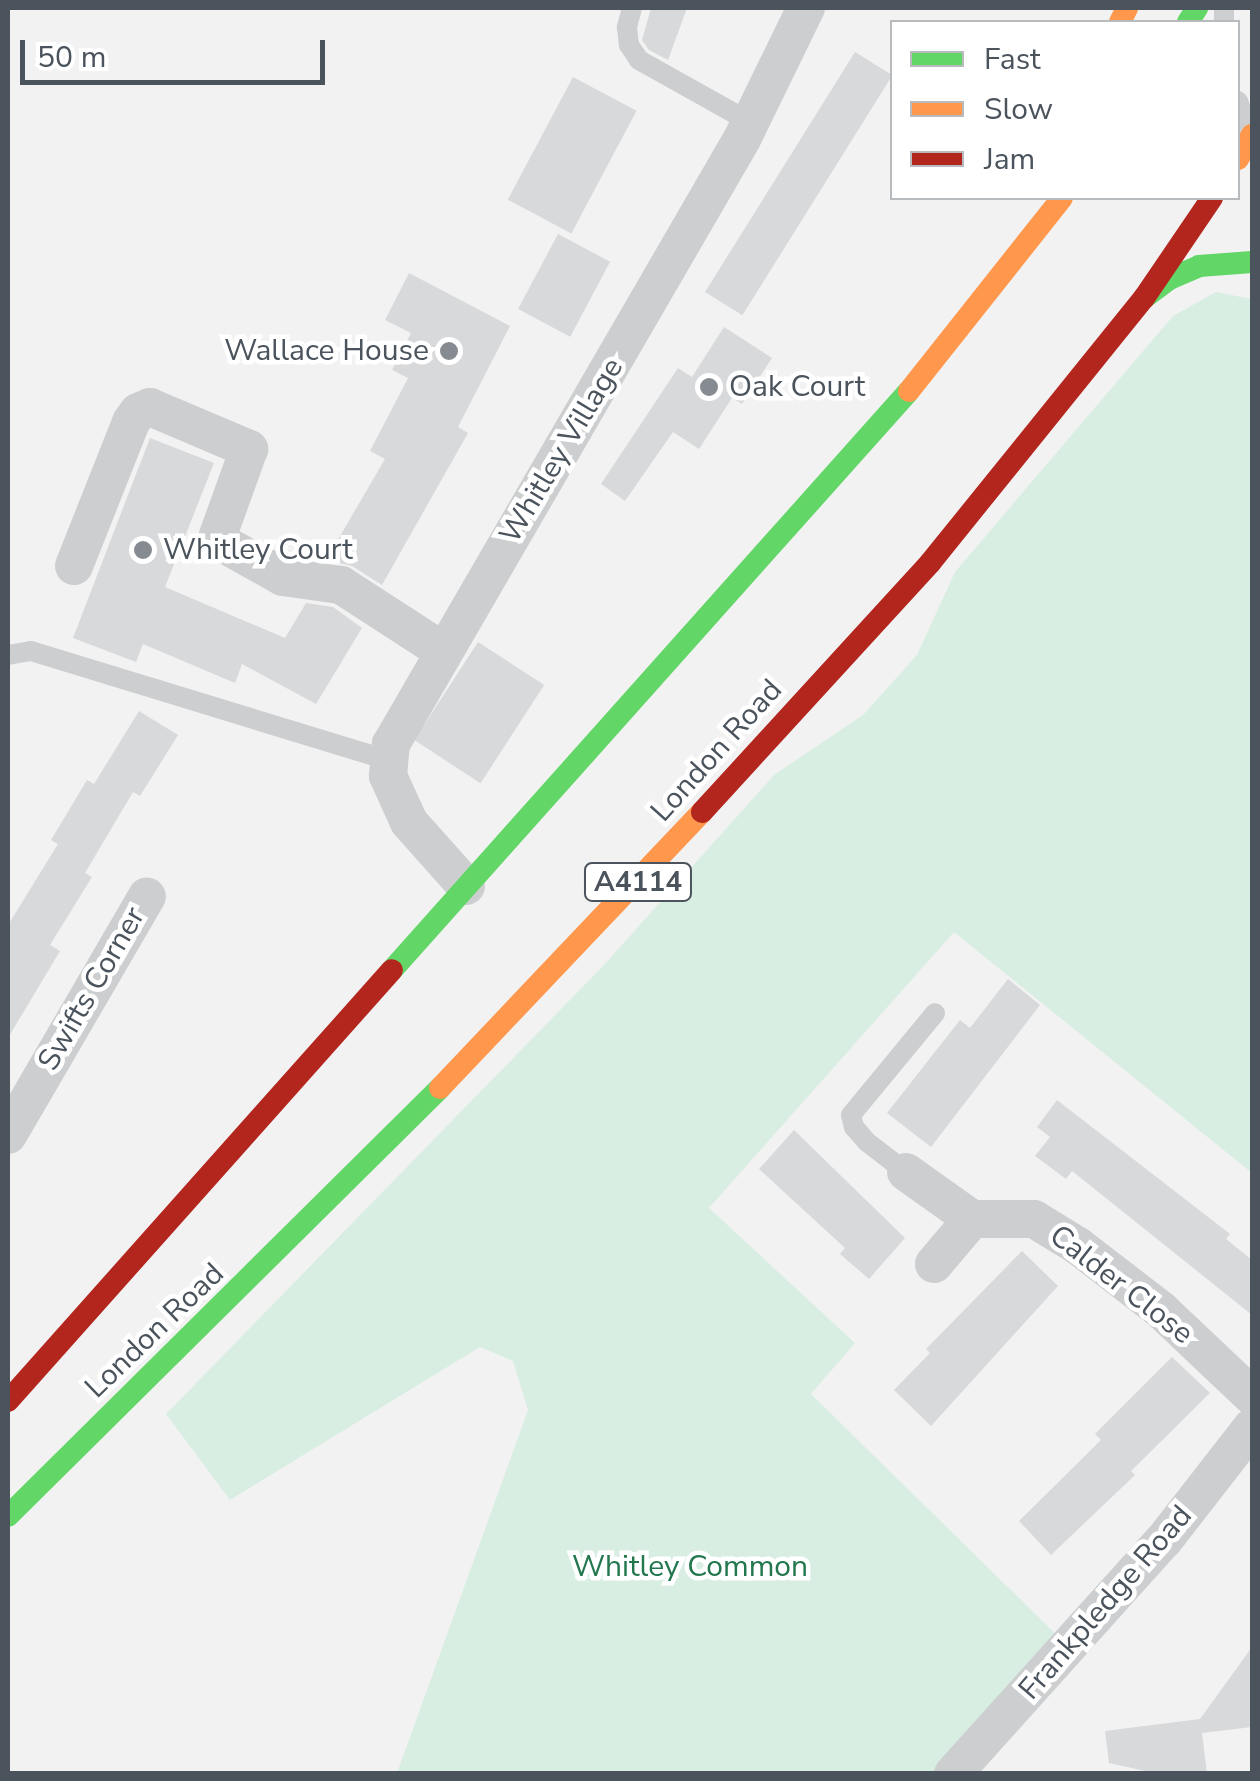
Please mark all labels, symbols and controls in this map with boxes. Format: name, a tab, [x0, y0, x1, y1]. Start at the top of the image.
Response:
scale bar	[25, 20, 330, 82]
legend	[890, 20, 1240, 200]
text: 50 m	[37, 37, 106, 78]
text: Fast	[984, 39, 1041, 80]
text: Slow	[984, 89, 1053, 130]
text: Jam	[984, 139, 1035, 180]
place label: Wallace House	[224, 333, 429, 369]
marker: Wallace House	[438, 340, 460, 362]
street label: Whitley Village	[492, 352, 632, 550]
place label: Oak Court	[729, 369, 865, 405]
marker: Oak Court	[698, 376, 720, 398]
place label: Whitley Court	[163, 532, 353, 568]
marker: Whitley Court	[132, 539, 154, 561]
street label: London Road	[644, 673, 790, 829]
road number: A4114	[583, 859, 693, 905]
street label: Swifts Corner	[31, 901, 153, 1077]
street label: Calder Close	[1042, 1218, 1200, 1352]
street label: London Road	[78, 1256, 232, 1406]
street label: Frankpledge Road	[1012, 1499, 1200, 1707]
park label: Whitley Common	[572, 1549, 808, 1585]

